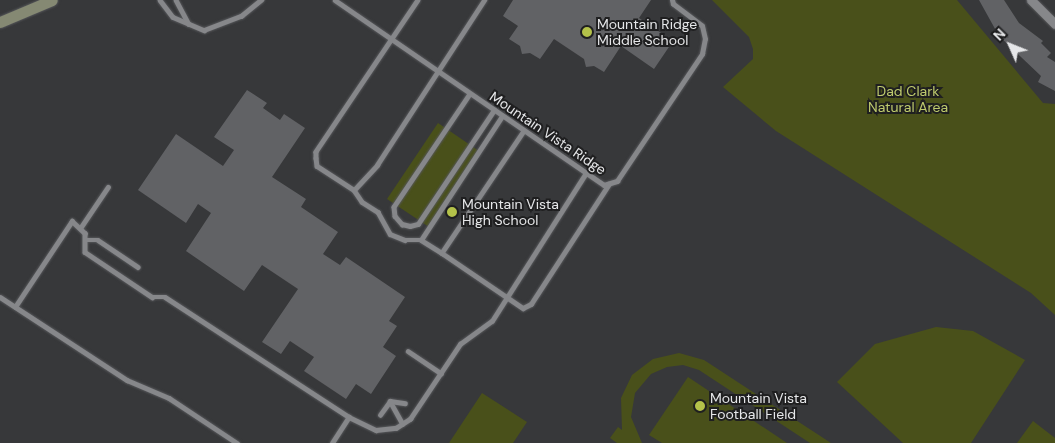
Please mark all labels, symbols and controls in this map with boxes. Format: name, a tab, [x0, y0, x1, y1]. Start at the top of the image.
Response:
place label: Mountain Ridge Middle School	[597, 16, 697, 48]
north arrow	[985, 20, 1035, 70]
text: N	[989, 25, 1009, 45]
marker: Mountain Ridge Middle School	[581, 26, 593, 38]
park label: Dad Clark Natural Area	[868, 83, 948, 115]
street label: Mountain Vista Ridge	[487, 88, 609, 178]
place label: Mountain Vista High School	[462, 196, 559, 228]
marker: Mountain Vista High School	[446, 206, 458, 218]
place label: Mountain Vista Football Field	[710, 390, 807, 422]
marker: Mountain Vista Football Field	[694, 400, 706, 412]

